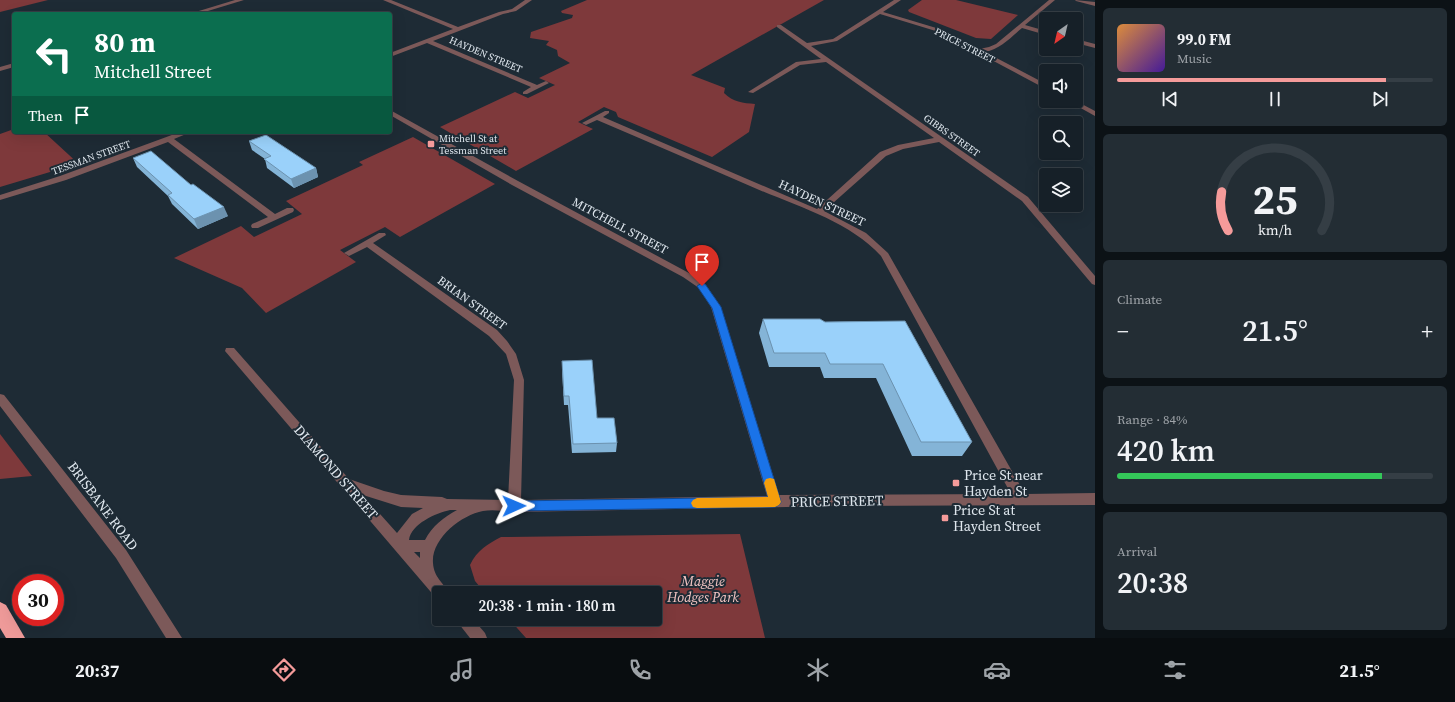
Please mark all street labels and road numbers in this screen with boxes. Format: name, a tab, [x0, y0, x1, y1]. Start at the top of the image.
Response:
street label: PRICE STREET	[932, 25, 997, 66]
street label: HAYDEN STREET	[447, 33, 524, 76]
street label: GIBBS STREET	[921, 111, 982, 160]
street label: TESSMAN STREET	[50, 137, 132, 178]
street label: HAYDEN STREET	[776, 176, 869, 230]
street label: MITCHELL STREET	[569, 194, 671, 258]
street label: BRIAN STREET	[434, 272, 510, 334]
street label: DIAMOND STREET	[289, 421, 383, 524]
street label: BRISBANE ROAD	[63, 457, 143, 555]
street label: PRICE STREET	[791, 490, 884, 512]

